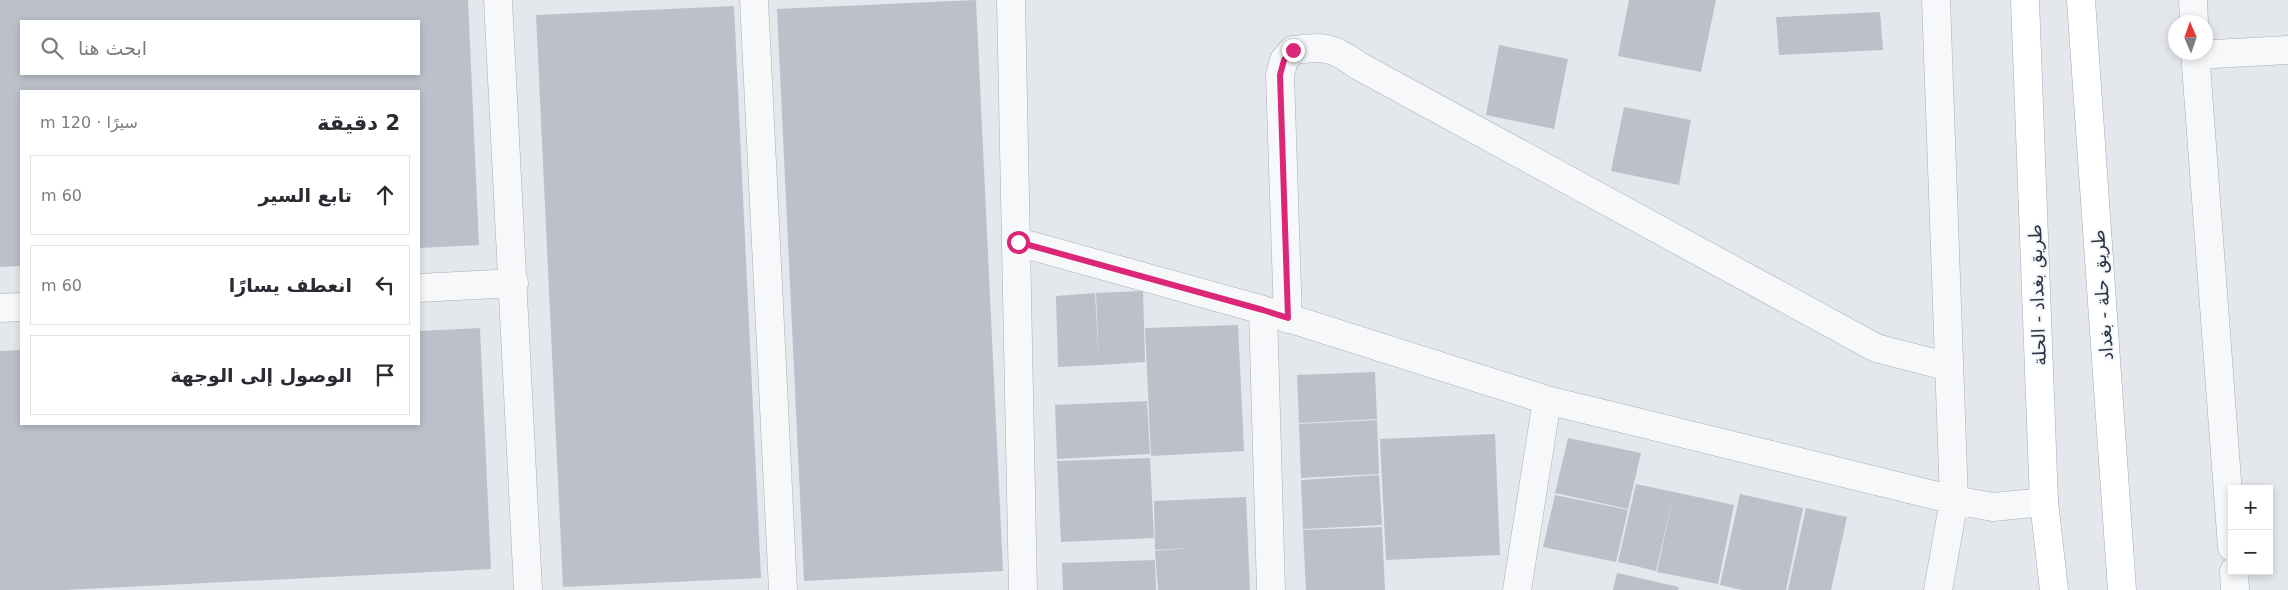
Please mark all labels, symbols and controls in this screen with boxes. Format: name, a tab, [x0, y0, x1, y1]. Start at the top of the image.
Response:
north arrow	[2168, 15, 2213, 60]
search box	[20, 20, 420, 75]
icon: search	[38, 34, 66, 62]
text: ابحث هنا	[78, 37, 147, 59]
route end	[1282, 39, 1305, 62]
text: 2 دقيقة	[317, 111, 400, 135]
text: سيرًا · 120 m	[40, 113, 138, 132]
icon: ahead	[371, 181, 399, 209]
text: تابع السير	[258, 184, 352, 206]
text: 60 m	[41, 186, 82, 205]
street label: طريق بغداد - الحلة	[2024, 224, 2051, 366]
street label: طريق حلة - بغداد	[2087, 229, 2118, 361]
route start	[1007, 231, 1030, 254]
icon: left	[371, 271, 399, 299]
text: انعطف يسارًا	[229, 274, 352, 296]
text: 60 m	[41, 276, 82, 295]
icon: arrive	[371, 361, 399, 389]
text: الوصول إلى الوجهة	[170, 364, 352, 386]
map controls	[2228, 485, 2273, 575]
button: +	[2228, 485, 2273, 530]
button: −	[2228, 530, 2273, 575]

